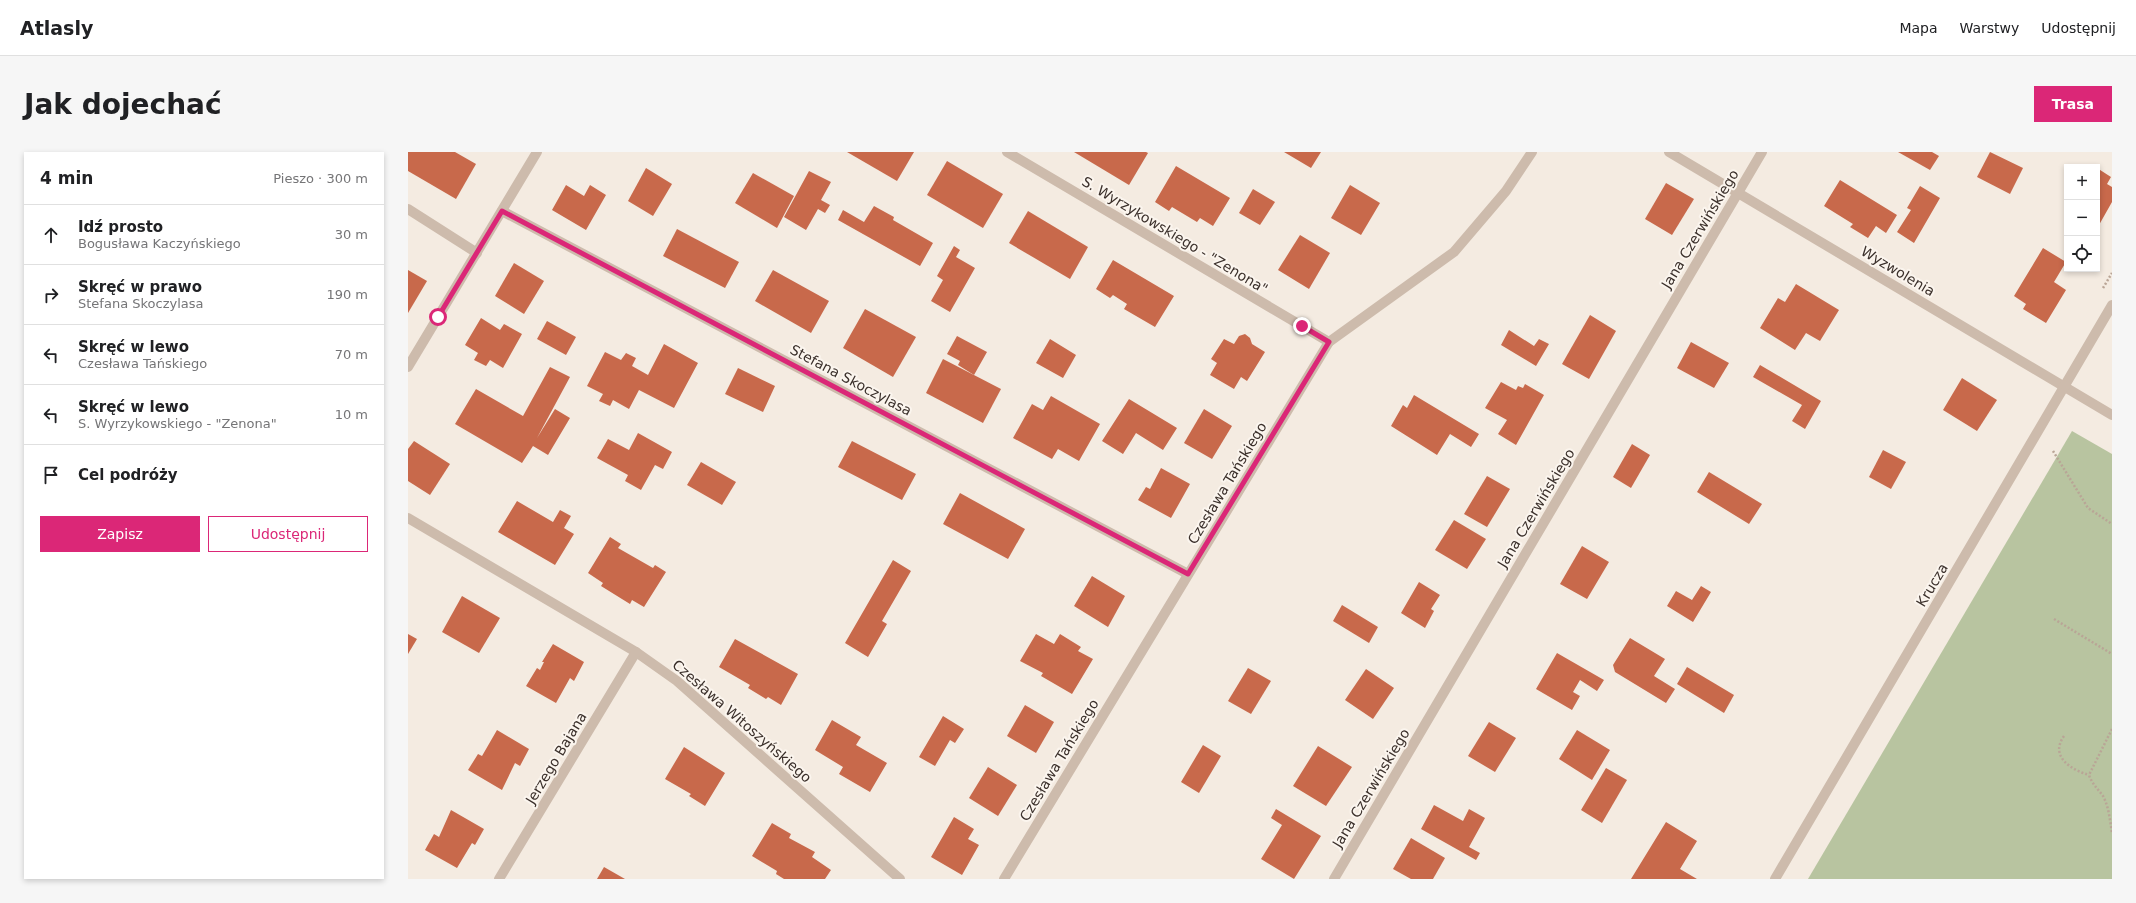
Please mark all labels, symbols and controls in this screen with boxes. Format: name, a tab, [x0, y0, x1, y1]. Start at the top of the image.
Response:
text: Atlasly	[20, 17, 93, 39]
text: Mapa	[1899, 20, 1938, 36]
text: Warstwy	[1960, 20, 2019, 36]
text: Udostępnij	[2041, 20, 2116, 36]
button: Trasa	[2034, 86, 2112, 122]
text: Jak dojechać	[24, 88, 222, 121]
map controls	[2064, 164, 2100, 272]
button: +	[2064, 164, 2100, 200]
street label: Jana Czerwińskiego	[1658, 167, 1742, 292]
text: 4 min	[40, 168, 93, 188]
text: Pieszo · 300 m	[273, 171, 368, 186]
street label: S. Wyrzykowskiego - "Zenona"	[1079, 173, 1271, 297]
button: −	[2064, 200, 2100, 236]
text: Idź prosto	[78, 218, 163, 236]
icon: ahead	[40, 224, 62, 246]
text: 30 m	[335, 227, 368, 242]
text: Bogusława Kaczyńskiego	[78, 236, 241, 251]
button: locate	[2064, 236, 2100, 272]
street label: Wyzwolenia	[1858, 243, 1938, 299]
text: Skręć w prawo	[78, 278, 202, 296]
icon: right	[40, 284, 62, 306]
text: 190 m	[326, 287, 368, 302]
text: Stefana Skoczylasa	[78, 296, 203, 311]
route start	[429, 308, 447, 326]
route end	[1293, 317, 1311, 335]
text: Skręć w lewo	[78, 338, 189, 356]
street label: Stefana Skoczylasa	[788, 341, 914, 419]
icon: left	[40, 344, 62, 366]
text: 70 m	[335, 347, 368, 362]
text: Czesława Tańskiego	[78, 356, 207, 371]
text: Skręć w lewo	[78, 398, 189, 416]
icon: left	[40, 404, 62, 426]
text: 10 m	[335, 407, 368, 422]
text: S. Wyrzykowskiego - "Zenona"	[78, 416, 277, 431]
street label: Czesława Tańskiego	[1184, 419, 1270, 547]
street label: Jana Czerwińskiego	[1494, 446, 1578, 571]
icon: arrive	[40, 464, 62, 486]
text: Cel podróży	[78, 466, 178, 484]
button: Zapisz	[40, 516, 200, 552]
button: Udostępnij	[208, 516, 368, 552]
street label: Krucza	[1913, 561, 1951, 609]
street label: Czesława Witoszyńskiego	[669, 656, 815, 786]
street label: Czesława Tańskiego	[1016, 696, 1102, 824]
street label: Jerzego Bajana	[522, 709, 590, 808]
street label: Jana Czerwińskiego	[1329, 726, 1413, 851]

